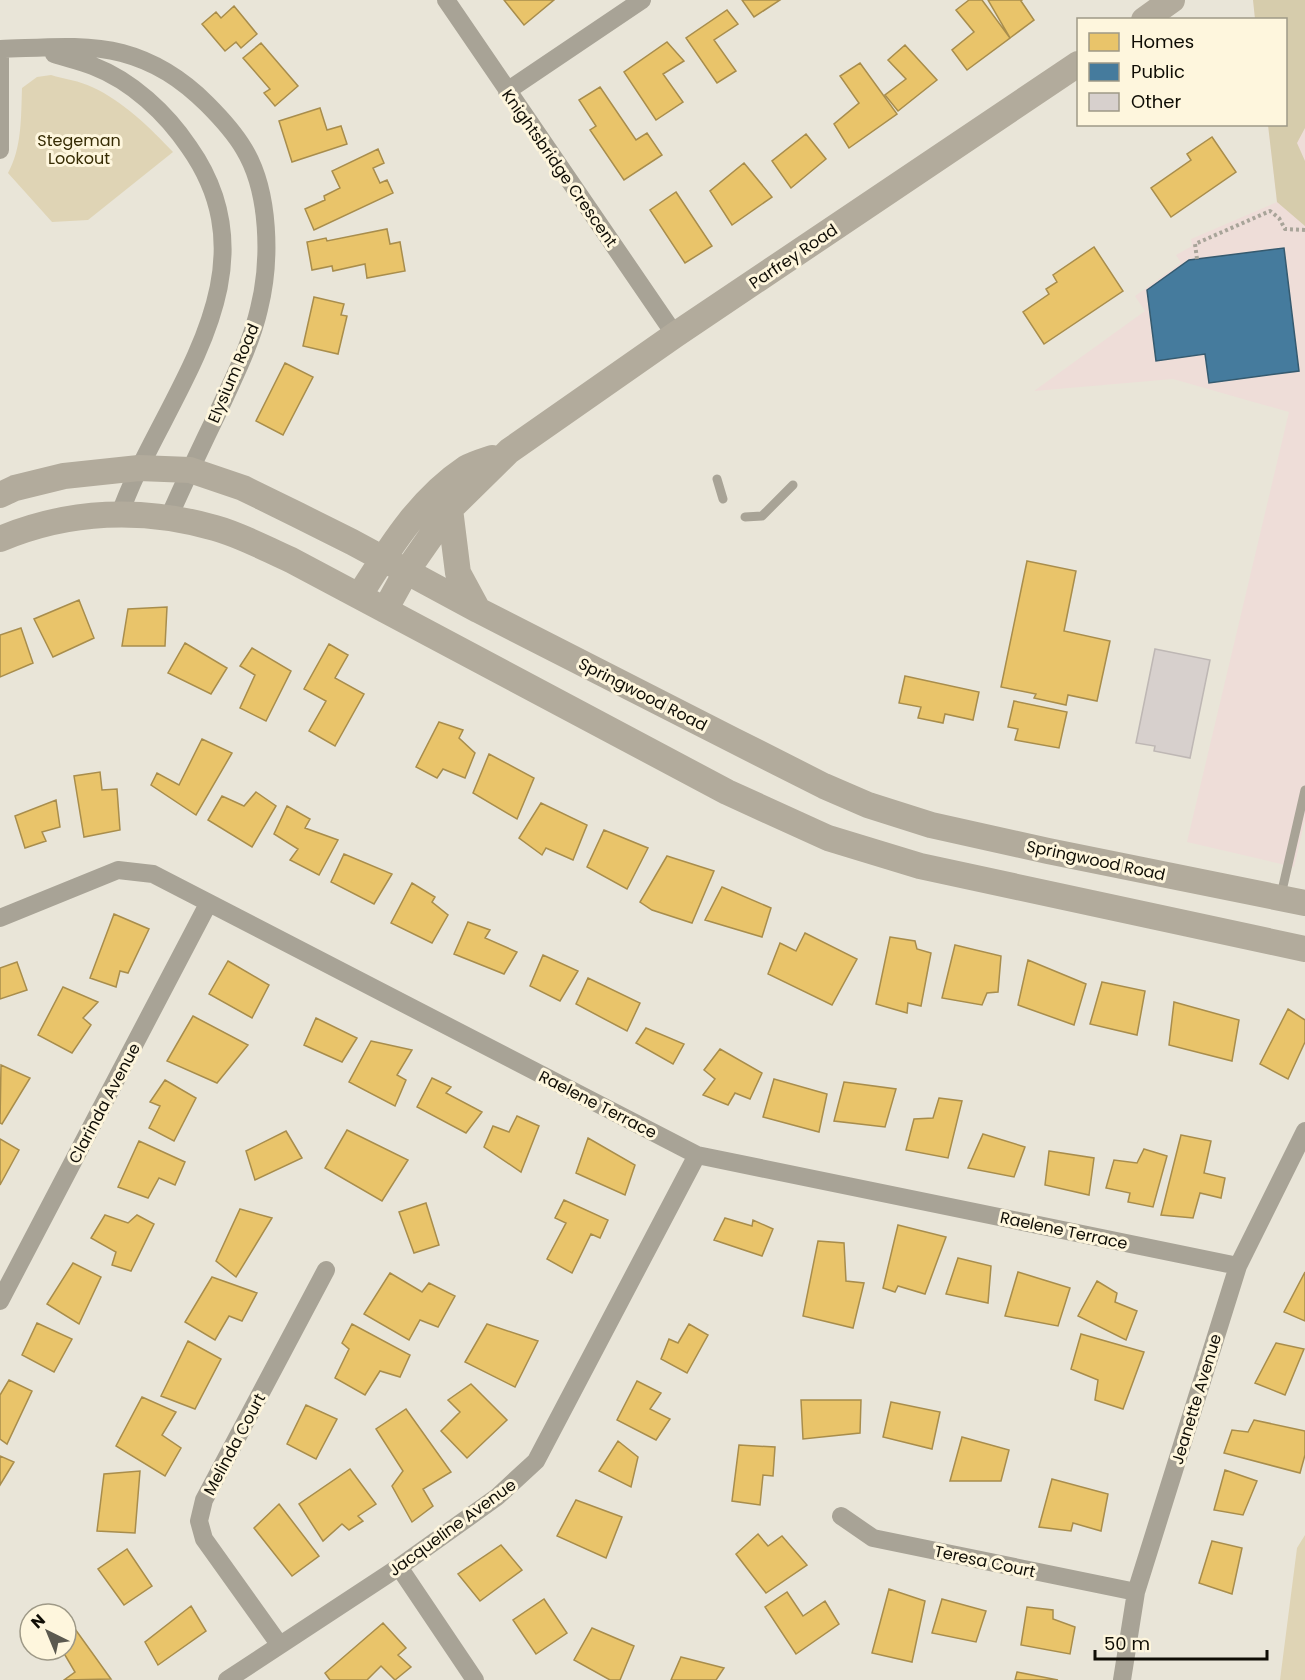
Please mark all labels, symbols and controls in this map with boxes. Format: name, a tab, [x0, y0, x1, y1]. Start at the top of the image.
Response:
legend	[1077, 18, 1287, 126]
text: Homes	[1131, 29, 1194, 54]
text: Public	[1131, 59, 1185, 84]
street label: Knightsbridge Crescent	[496, 85, 623, 252]
text: Other	[1131, 89, 1181, 114]
park label: Stegeman Lookout	[37, 129, 121, 170]
street label: Parfrey Road	[745, 218, 842, 294]
street label: Elysium Road	[202, 320, 265, 426]
street label: Springwood Road	[575, 652, 711, 737]
street label: Springwood Road	[1024, 835, 1167, 886]
street label: Clarinda Avenue	[63, 1039, 146, 1167]
street label: Raelene Terrace	[535, 1065, 661, 1144]
street label: Raelene Terrace	[998, 1206, 1130, 1255]
street label: Jeanette Avenue	[1166, 1331, 1227, 1467]
street label: Melinda Court	[198, 1389, 271, 1499]
street label: Jacqueline Avenue	[384, 1473, 521, 1581]
street label: Teresa Court	[932, 1540, 1038, 1583]
north arrow	[18, 1602, 78, 1662]
text: N	[26, 1609, 50, 1634]
scale bar	[1095, 1623, 1268, 1661]
text: 50 m	[1104, 1631, 1150, 1656]

